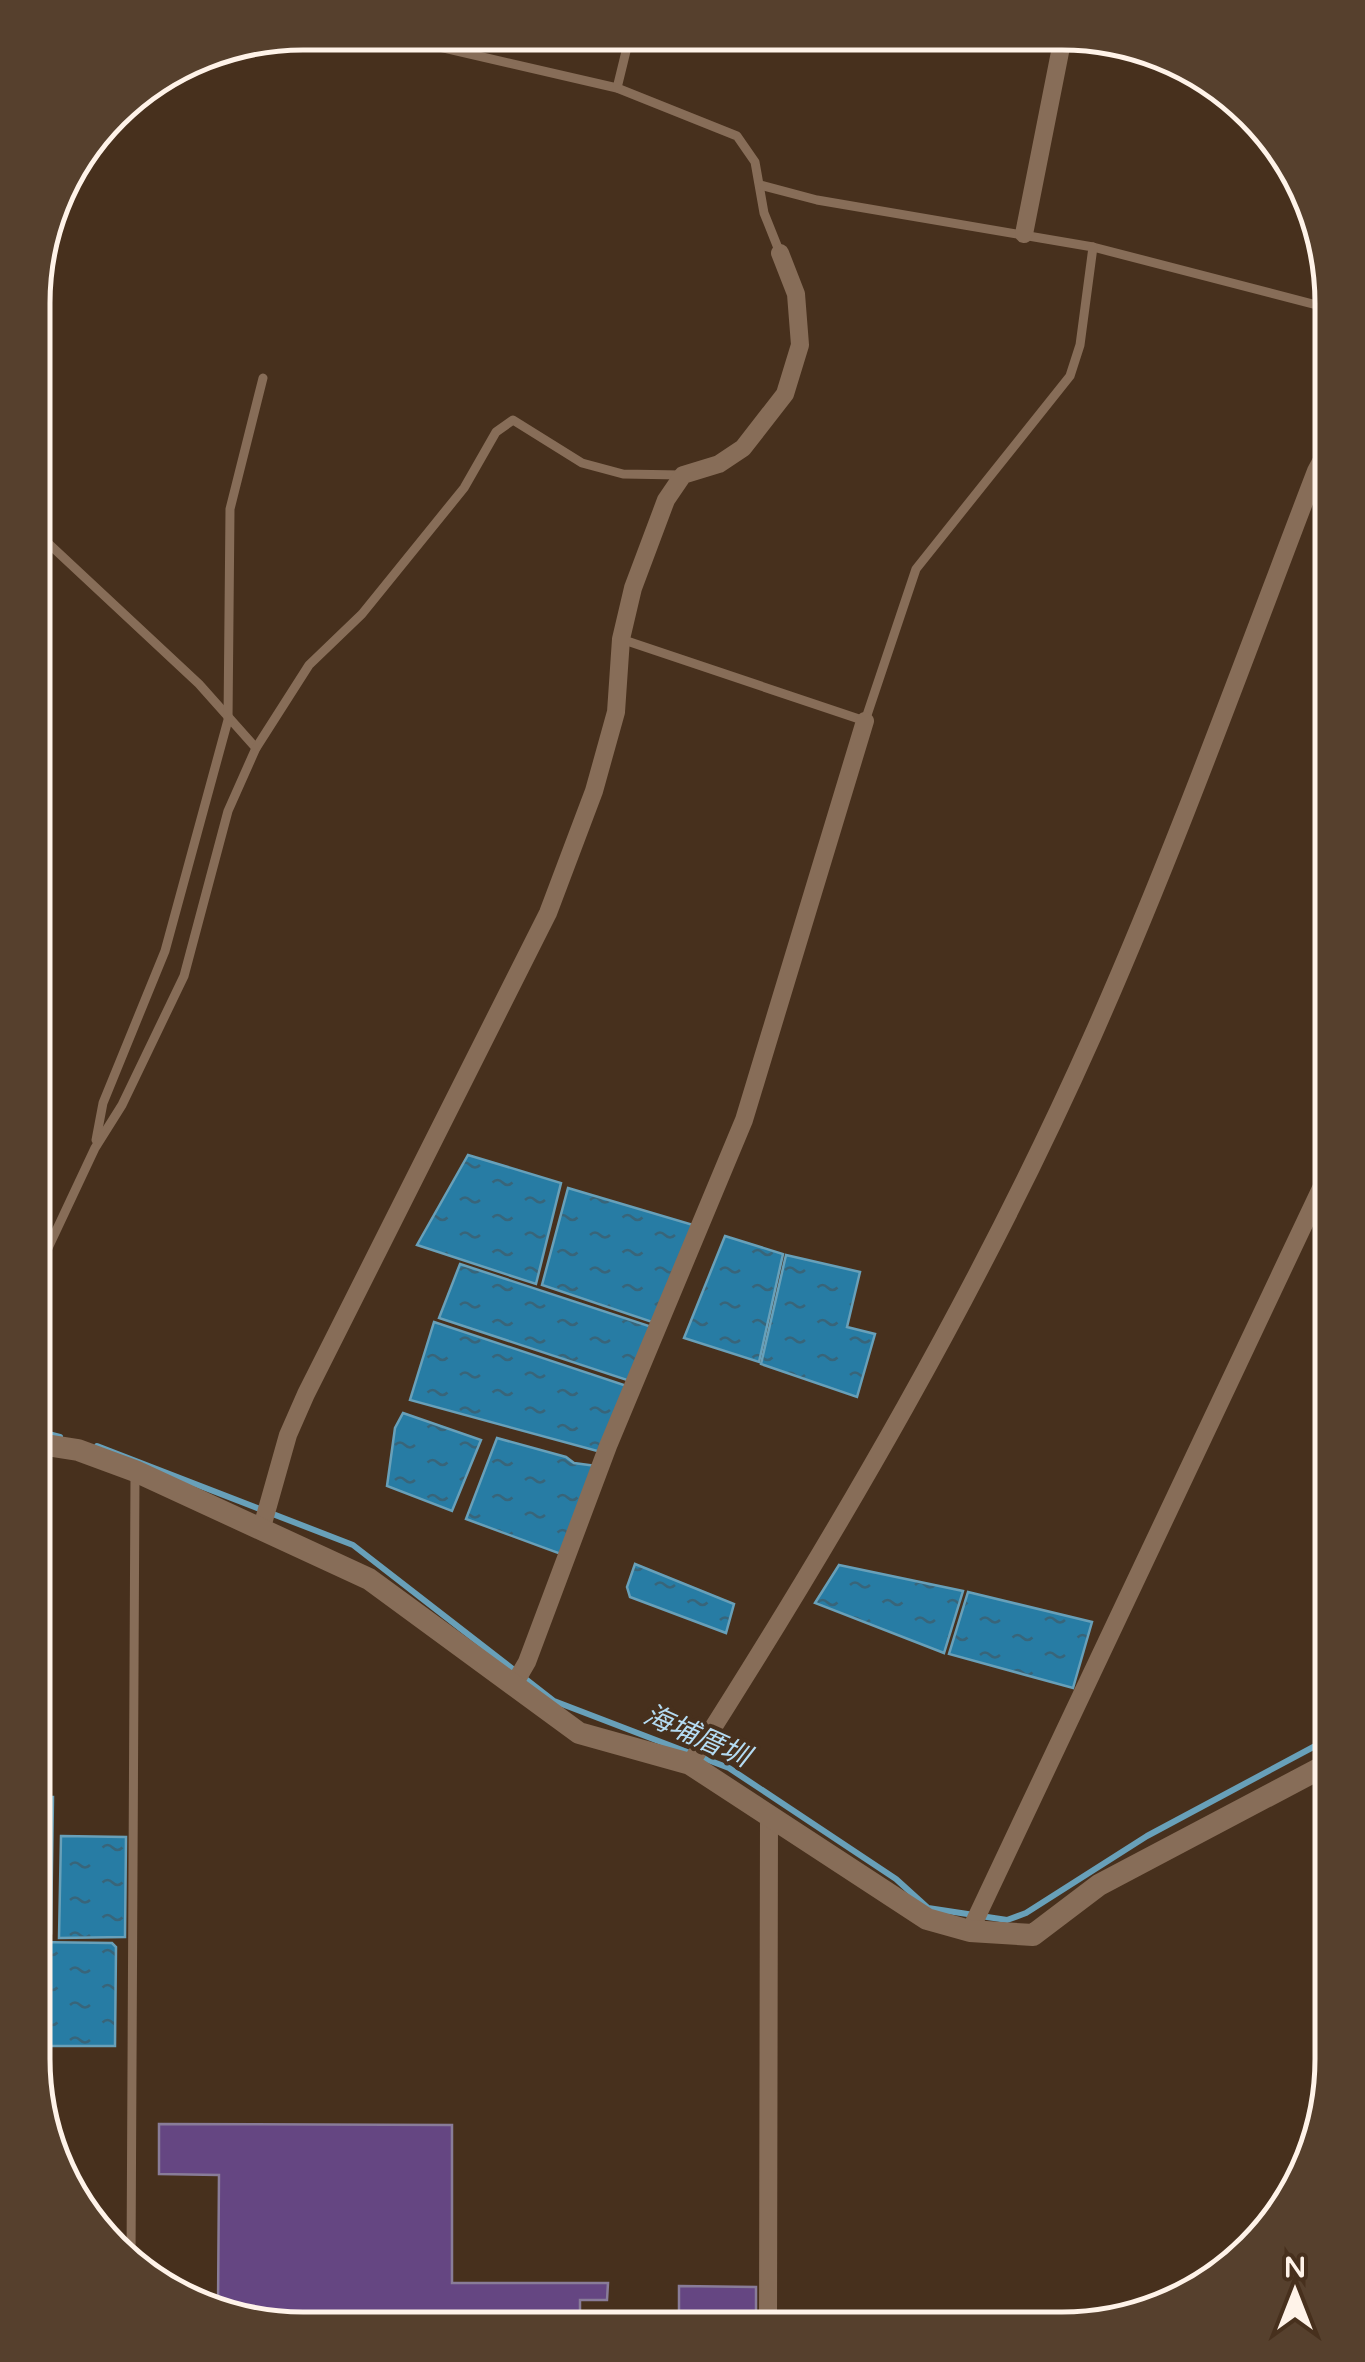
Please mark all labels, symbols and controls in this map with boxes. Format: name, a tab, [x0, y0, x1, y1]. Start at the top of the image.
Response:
water label: 海埔厝圳	[639, 1698, 758, 1776]
north arrow	[1245, 2242, 1345, 2342]
text: N	[1284, 2251, 1306, 2285]

